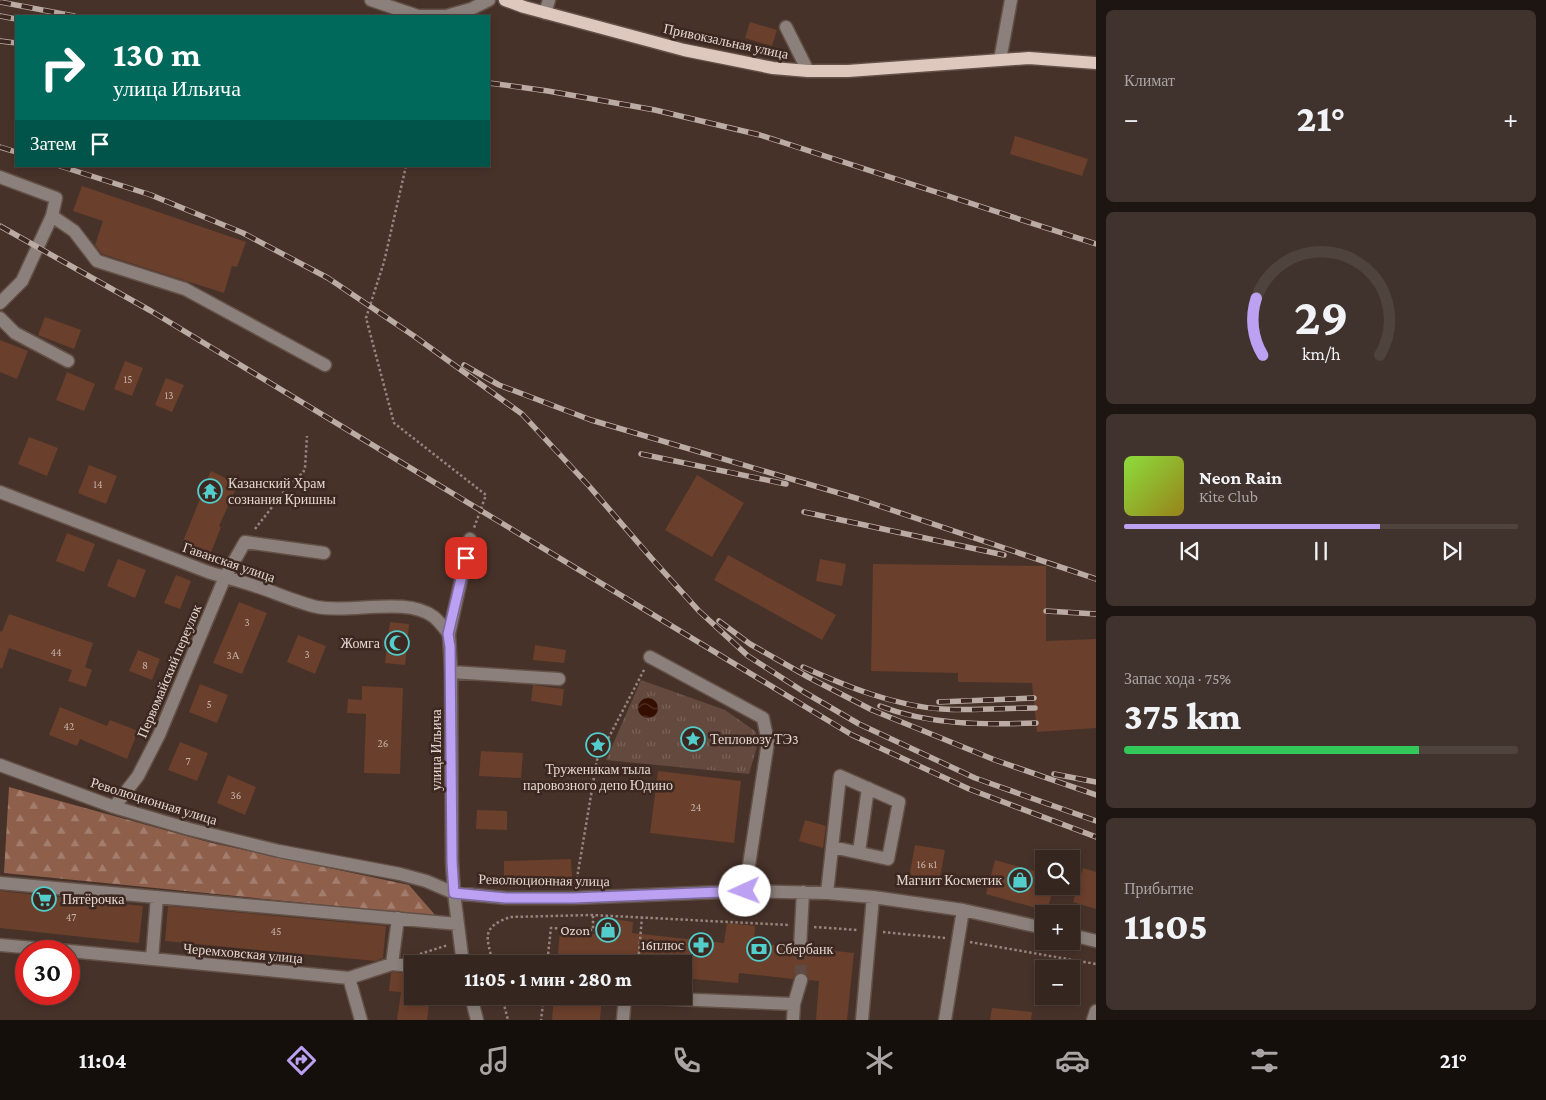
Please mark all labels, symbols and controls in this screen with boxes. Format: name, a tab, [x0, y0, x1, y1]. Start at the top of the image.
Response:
street label: Привокзальная улица	[662, 20, 791, 62]
icon: right	[30, 35, 95, 100]
text: 130 m	[113, 35, 201, 74]
text: Климат	[1124, 72, 1175, 89]
text: улица Ильича	[113, 76, 241, 101]
text: 21°	[1297, 97, 1345, 139]
text: −	[1124, 103, 1139, 134]
text: +	[1503, 103, 1518, 134]
icon: arrive	[86, 130, 114, 158]
text: Затем	[30, 133, 76, 154]
text: 29	[1294, 287, 1348, 345]
text: km/h	[1302, 344, 1341, 364]
house number: 15	[124, 373, 132, 385]
house number: 13	[165, 389, 173, 401]
text: Neon Rain	[1199, 467, 1282, 488]
place label: Казанский Храм сознания Кришны	[228, 475, 337, 507]
house number: 14	[93, 478, 103, 490]
temple icon: Казанский Храм сознания Кришны	[197, 478, 223, 504]
text: Kite Club	[1199, 488, 1258, 505]
pin	[445, 537, 487, 579]
icon: previous	[1176, 537, 1204, 565]
icon: pause	[1307, 537, 1335, 565]
icon: next	[1438, 537, 1466, 565]
street label: Гаванская улица	[181, 539, 278, 586]
icon: arrive	[452, 544, 480, 572]
street label: Первомайский переулок	[134, 602, 204, 740]
house number: 3	[244, 616, 250, 628]
mosque icon: Жомга	[384, 630, 410, 656]
place label: Жомга	[341, 635, 381, 651]
house number: 44	[50, 646, 62, 658]
house number: 3	[304, 648, 310, 660]
house number: 3А	[226, 649, 240, 661]
house number: 8	[142, 659, 148, 671]
text: Запас хода · 75%	[1124, 670, 1231, 687]
text: 375 km	[1124, 695, 1241, 737]
house number: 5	[206, 698, 212, 710]
street label: улица Ильича	[428, 709, 444, 791]
house number: 42	[64, 720, 74, 732]
place icon: Тепловозу ТЭ3	[680, 726, 706, 752]
place label: Тепловозу ТЭ3	[710, 731, 799, 747]
place icon: Труженикам тыла паровозного депо Юдино	[585, 732, 611, 758]
house number: 26	[378, 737, 388, 749]
house number: 7	[185, 755, 191, 767]
place label: Труженикам тыла паровозного депо Юдино	[523, 761, 673, 793]
street label: Революционная улица	[89, 774, 220, 828]
house number: 36	[231, 789, 241, 801]
house number: 24	[691, 801, 702, 813]
map controls	[1035, 850, 1080, 1005]
button: search	[1035, 850, 1080, 895]
house number: 16 к1	[917, 858, 937, 870]
position arrow	[718, 864, 770, 916]
shop icon: Магнит Косметик	[1007, 867, 1033, 893]
street label: Революционная улица	[478, 871, 611, 889]
place label: Магнит Косметик	[896, 872, 1002, 888]
text: Прибытие	[1124, 880, 1194, 897]
supermarket icon: Пятёрочка	[31, 886, 57, 912]
place label: Пятёрочка	[62, 891, 125, 907]
button: +	[1035, 905, 1080, 950]
text: 11:05	[1124, 905, 1208, 947]
house number: 47	[66, 911, 76, 923]
shop icon: Ozon	[595, 917, 621, 943]
place label: Ozon	[560, 922, 590, 938]
house number: 45	[271, 925, 281, 937]
pharmacy icon: 16плюс	[688, 932, 714, 958]
bank icon: Сбербанк	[746, 936, 772, 962]
place label: 16плюс	[641, 937, 684, 953]
speed limit sign: 30	[15, 940, 80, 1005]
street label: Черемховская улица	[183, 940, 304, 966]
place label: Сбербанк	[776, 941, 833, 957]
button: −	[1035, 960, 1080, 1005]
text: 11:05 · 1 мин · 280 m	[464, 969, 632, 990]
icon: directions	[284, 1043, 319, 1078]
icon: music	[477, 1043, 512, 1078]
icon: phone	[669, 1043, 704, 1078]
icon: climate	[862, 1043, 897, 1078]
icon: car	[1055, 1043, 1090, 1078]
icon: filters	[1247, 1043, 1282, 1078]
text: 11:04	[79, 1048, 127, 1073]
text: 21°	[1440, 1048, 1467, 1073]

